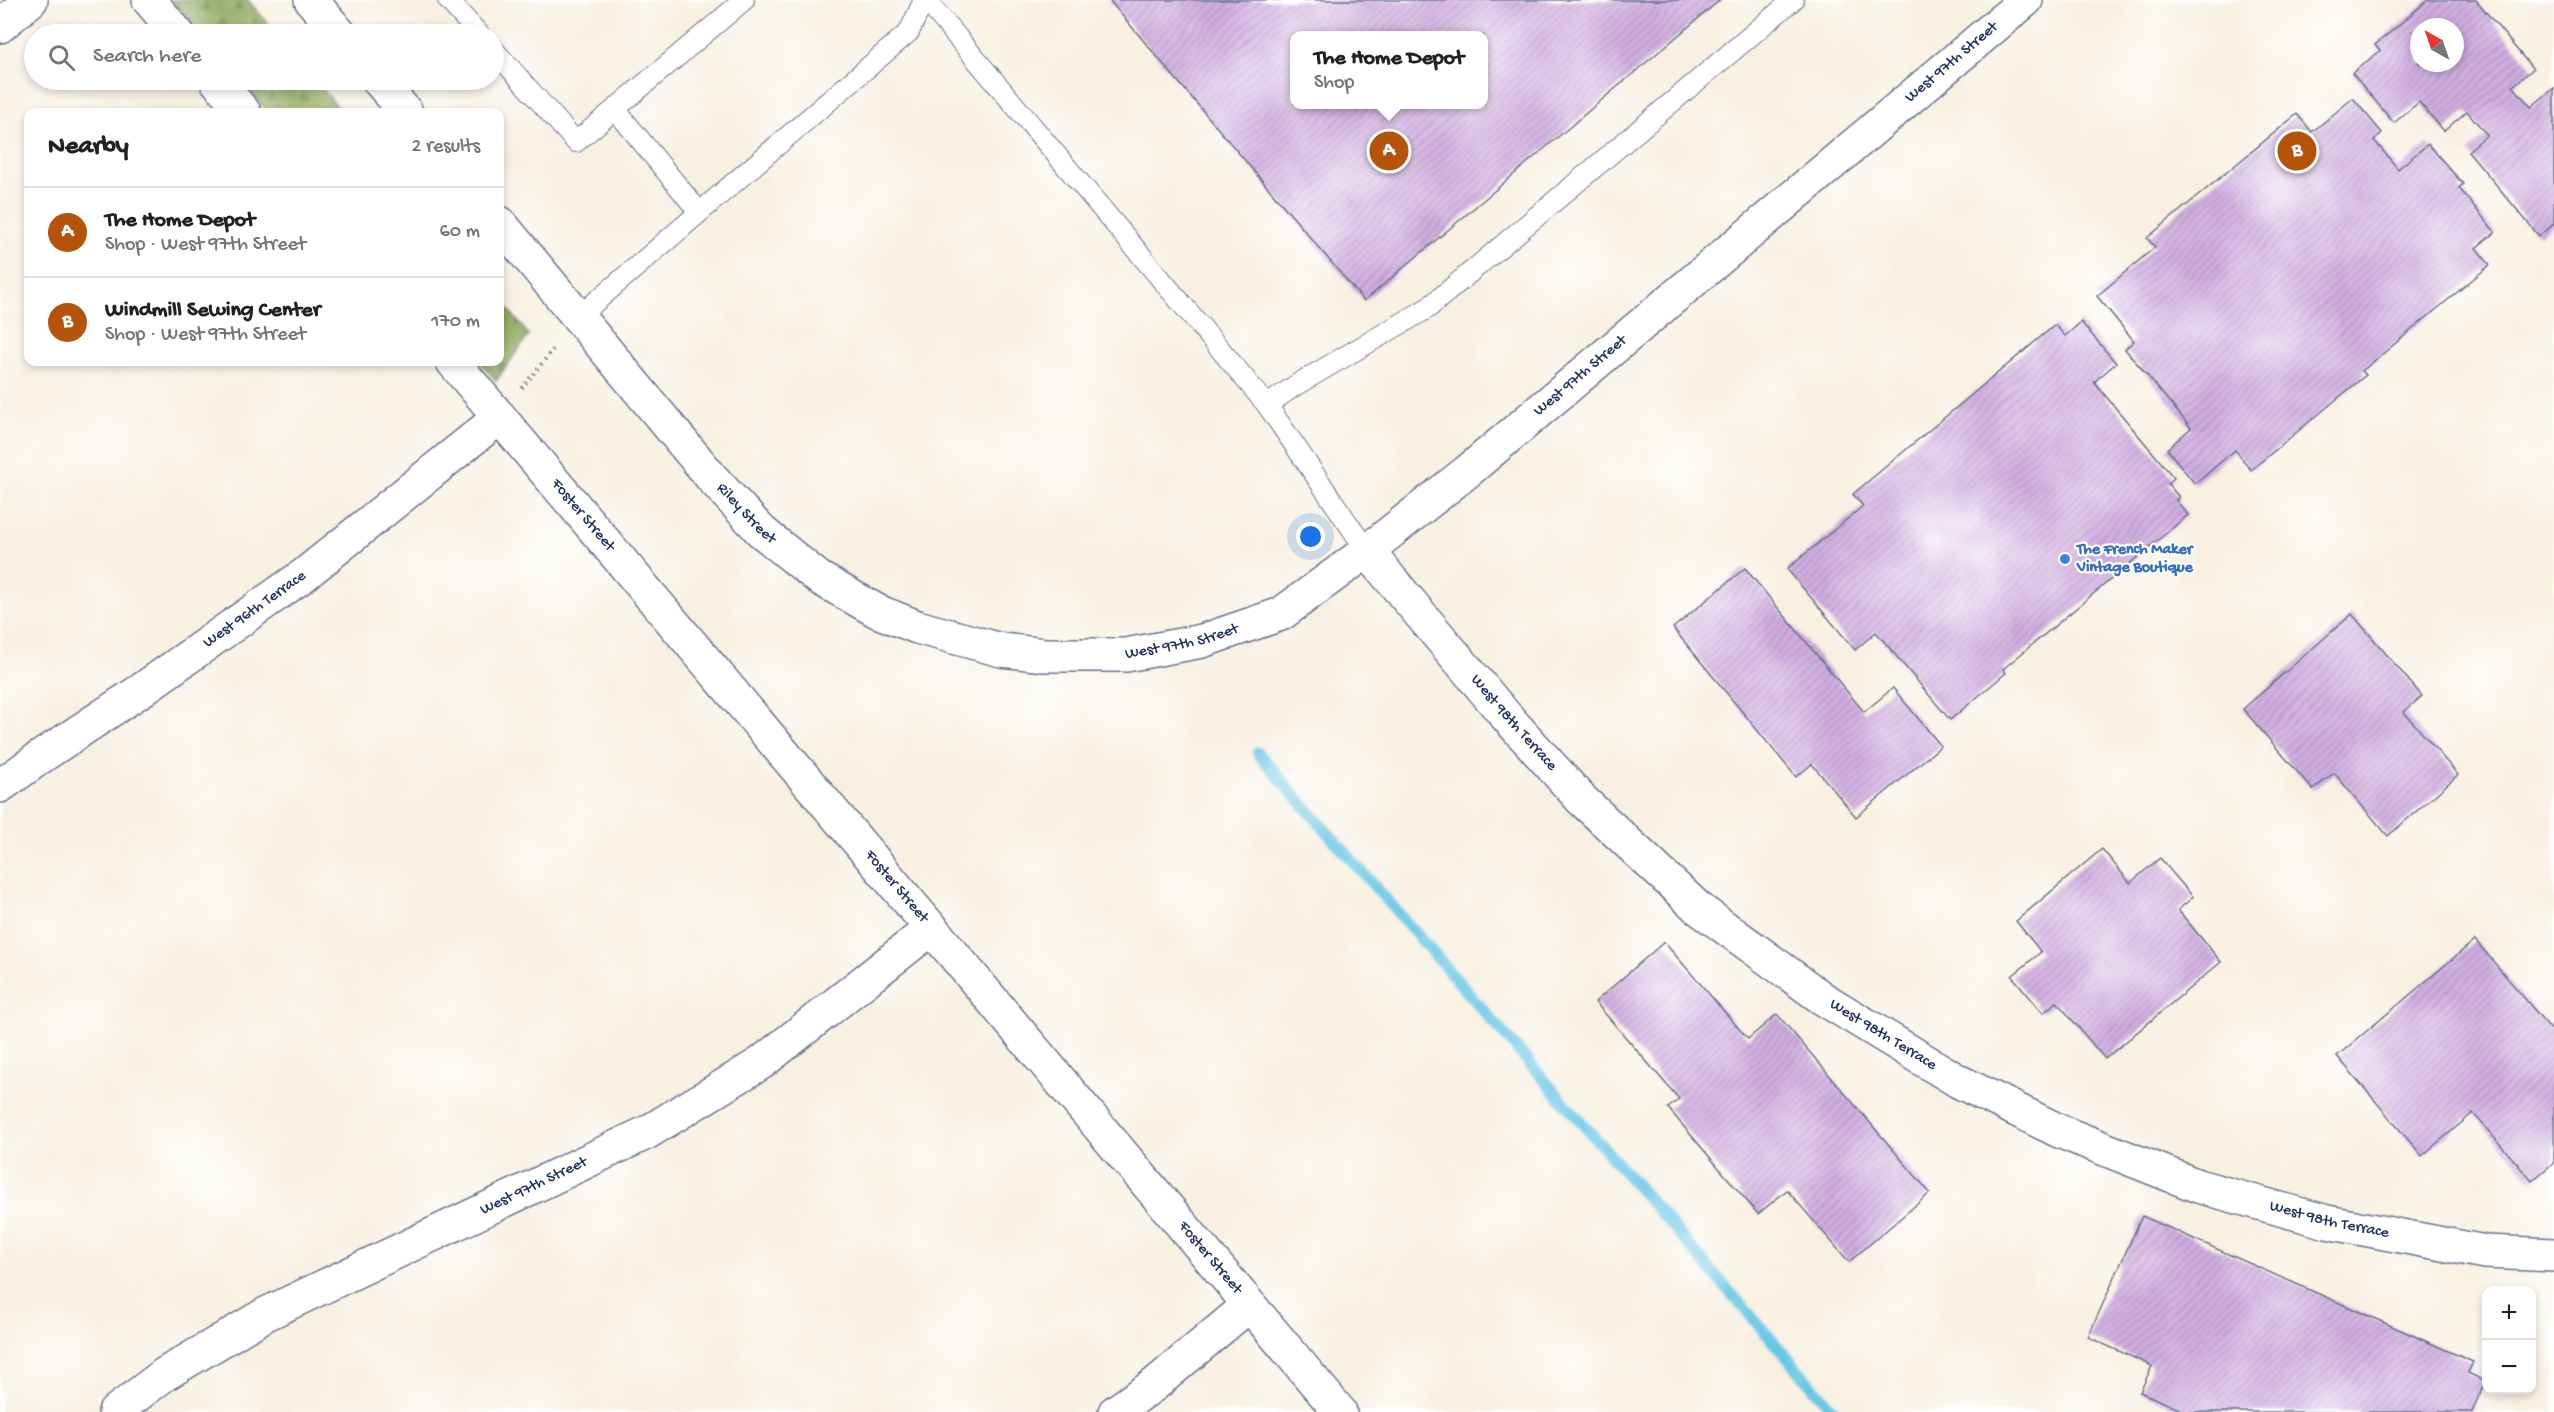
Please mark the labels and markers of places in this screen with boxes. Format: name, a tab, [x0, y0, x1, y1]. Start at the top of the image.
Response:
pin: A	[1370, 128, 1408, 174]
pin: B	[2278, 128, 2316, 174]
place label: The French Maker Vintage Boutique	[2075, 541, 2195, 578]
marker: The French Maker Vintage Boutique	[2058, 552, 2072, 566]

